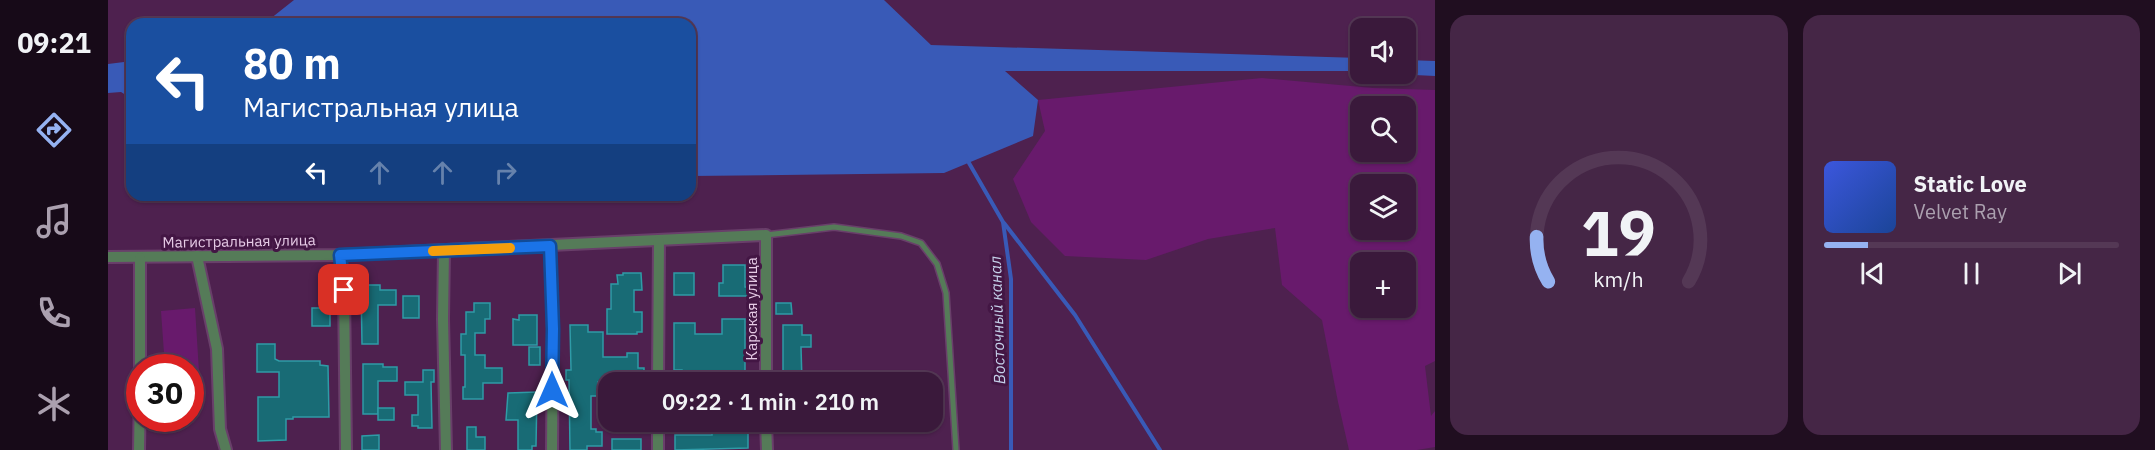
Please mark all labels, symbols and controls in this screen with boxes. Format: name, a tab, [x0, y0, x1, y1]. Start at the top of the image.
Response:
map controls	[1350, 18, 1416, 318]
button: sound	[1350, 18, 1416, 84]
text: 09:21	[17, 25, 91, 60]
text: 80 m	[243, 36, 341, 91]
icon: left	[144, 42, 222, 120]
text: Магистральная улица	[243, 89, 519, 124]
button: search	[1350, 96, 1416, 162]
icon: directions	[33, 109, 75, 151]
icon: left	[300, 156, 333, 189]
icon: ahead	[363, 156, 396, 189]
icon: ahead	[426, 156, 459, 189]
icon: right	[489, 156, 522, 189]
text: Static Love	[1914, 169, 2027, 198]
button: layers	[1350, 174, 1416, 240]
text: 19	[1581, 192, 1656, 273]
text: Velvet Ray	[1914, 198, 2007, 225]
icon: music	[33, 200, 75, 242]
street label: Магистральная улица	[162, 230, 316, 252]
button: +	[1350, 252, 1416, 318]
water label: Восточный канал	[985, 255, 1009, 385]
street label: Карская улица	[742, 257, 761, 361]
icon: previous	[1856, 257, 1889, 290]
icon: pause	[1955, 257, 1988, 290]
icon: next	[2053, 257, 2086, 290]
pin	[318, 264, 369, 315]
text: km/h	[1594, 265, 1644, 293]
icon: arrive	[327, 273, 360, 306]
icon: phone	[33, 292, 75, 334]
speed limit sign: 30	[126, 354, 204, 432]
position arrow	[520, 358, 584, 422]
icon: climate	[33, 383, 75, 425]
text: 09:22 · 1 min · 210 m	[662, 387, 879, 416]

